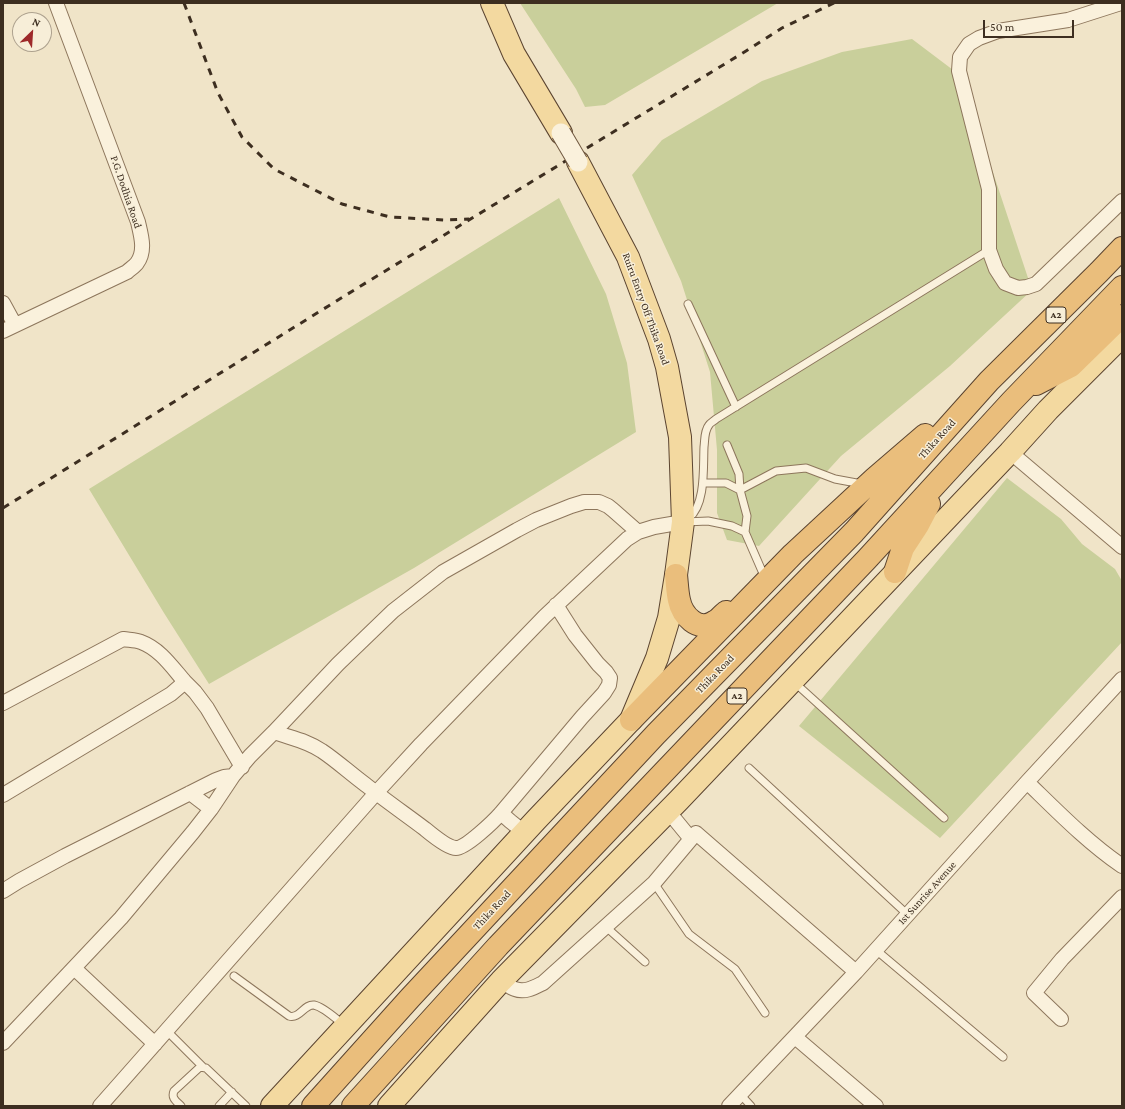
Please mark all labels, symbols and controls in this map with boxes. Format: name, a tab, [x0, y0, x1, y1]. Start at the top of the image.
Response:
north arrow	[12, 12, 52, 52]
scale bar	[985, 12, 1076, 38]
text: N	[31, 15, 43, 29]
text: 50 m	[990, 20, 1014, 34]
street label: P.G. Dodhia Road	[107, 154, 145, 230]
street label: Ruiru Entry Off Thika Road	[620, 251, 672, 367]
road number: A2	[1046, 307, 1066, 323]
street label: Thika Road	[916, 416, 958, 462]
street label: Thika Road	[693, 652, 737, 696]
road number: A2	[727, 688, 747, 704]
street label: 1st Sunrise Avenue	[895, 858, 959, 928]
street label: Thika Road	[470, 887, 514, 933]

